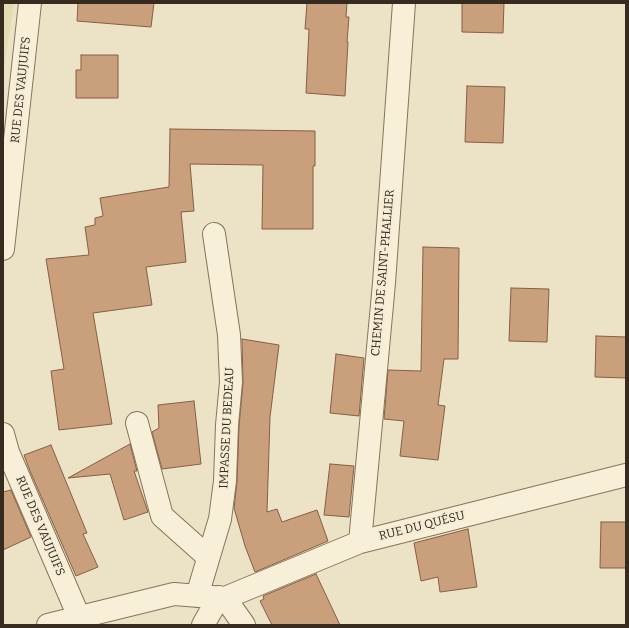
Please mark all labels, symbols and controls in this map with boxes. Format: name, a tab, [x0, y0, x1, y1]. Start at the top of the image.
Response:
street label: RUE DES VAUJUIFS	[8, 36, 34, 144]
street label: CHEMIN DE SAINT-PHALLIER	[369, 189, 397, 357]
street label: IMPASSE DU BEDEAU	[217, 367, 237, 489]
street label: RUE DES VAUJUIFS	[12, 474, 68, 578]
street label: RUE DU QUÉSU	[378, 508, 466, 544]

